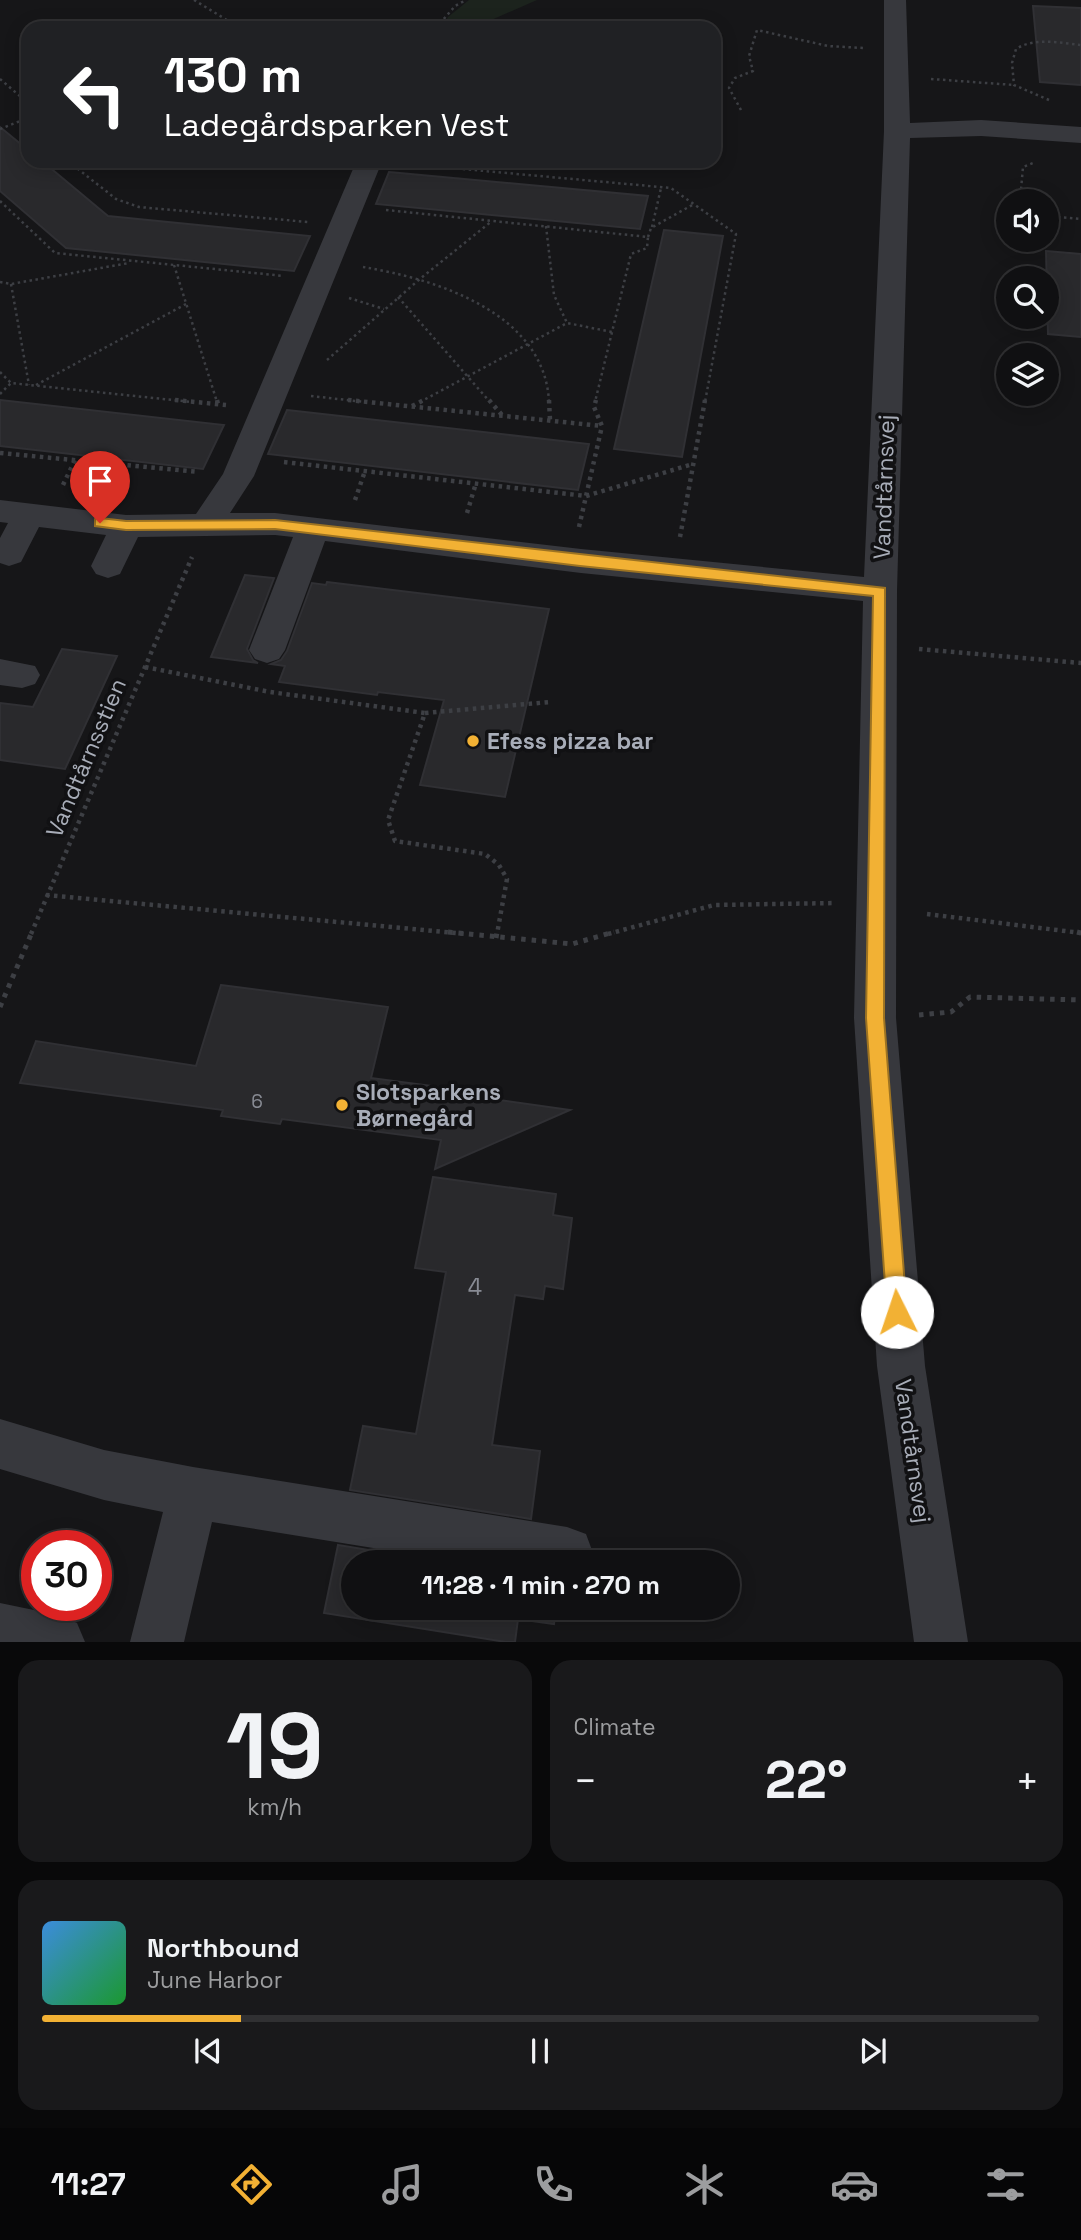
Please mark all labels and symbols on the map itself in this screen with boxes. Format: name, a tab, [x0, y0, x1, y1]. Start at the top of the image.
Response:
street label: Vandtårnsvej	[866, 414, 902, 560]
pin	[70, 451, 130, 523]
street label: Vandtårnsstien	[39, 674, 133, 842]
place label: Efess pizza bar	[487, 726, 653, 756]
marker: Efess pizza bar	[465, 733, 481, 749]
place label: Slotsparkens Børnegård	[356, 1077, 501, 1133]
house number: 6	[251, 1089, 263, 1114]
marker: Slotsparkens Børnegård	[334, 1097, 350, 1113]
house number: 4	[468, 1272, 482, 1302]
position arrow	[860, 1275, 934, 1349]
street label: Vandtårnsvej	[888, 1377, 938, 1525]
speed limit sign: 30	[21, 1530, 112, 1621]

